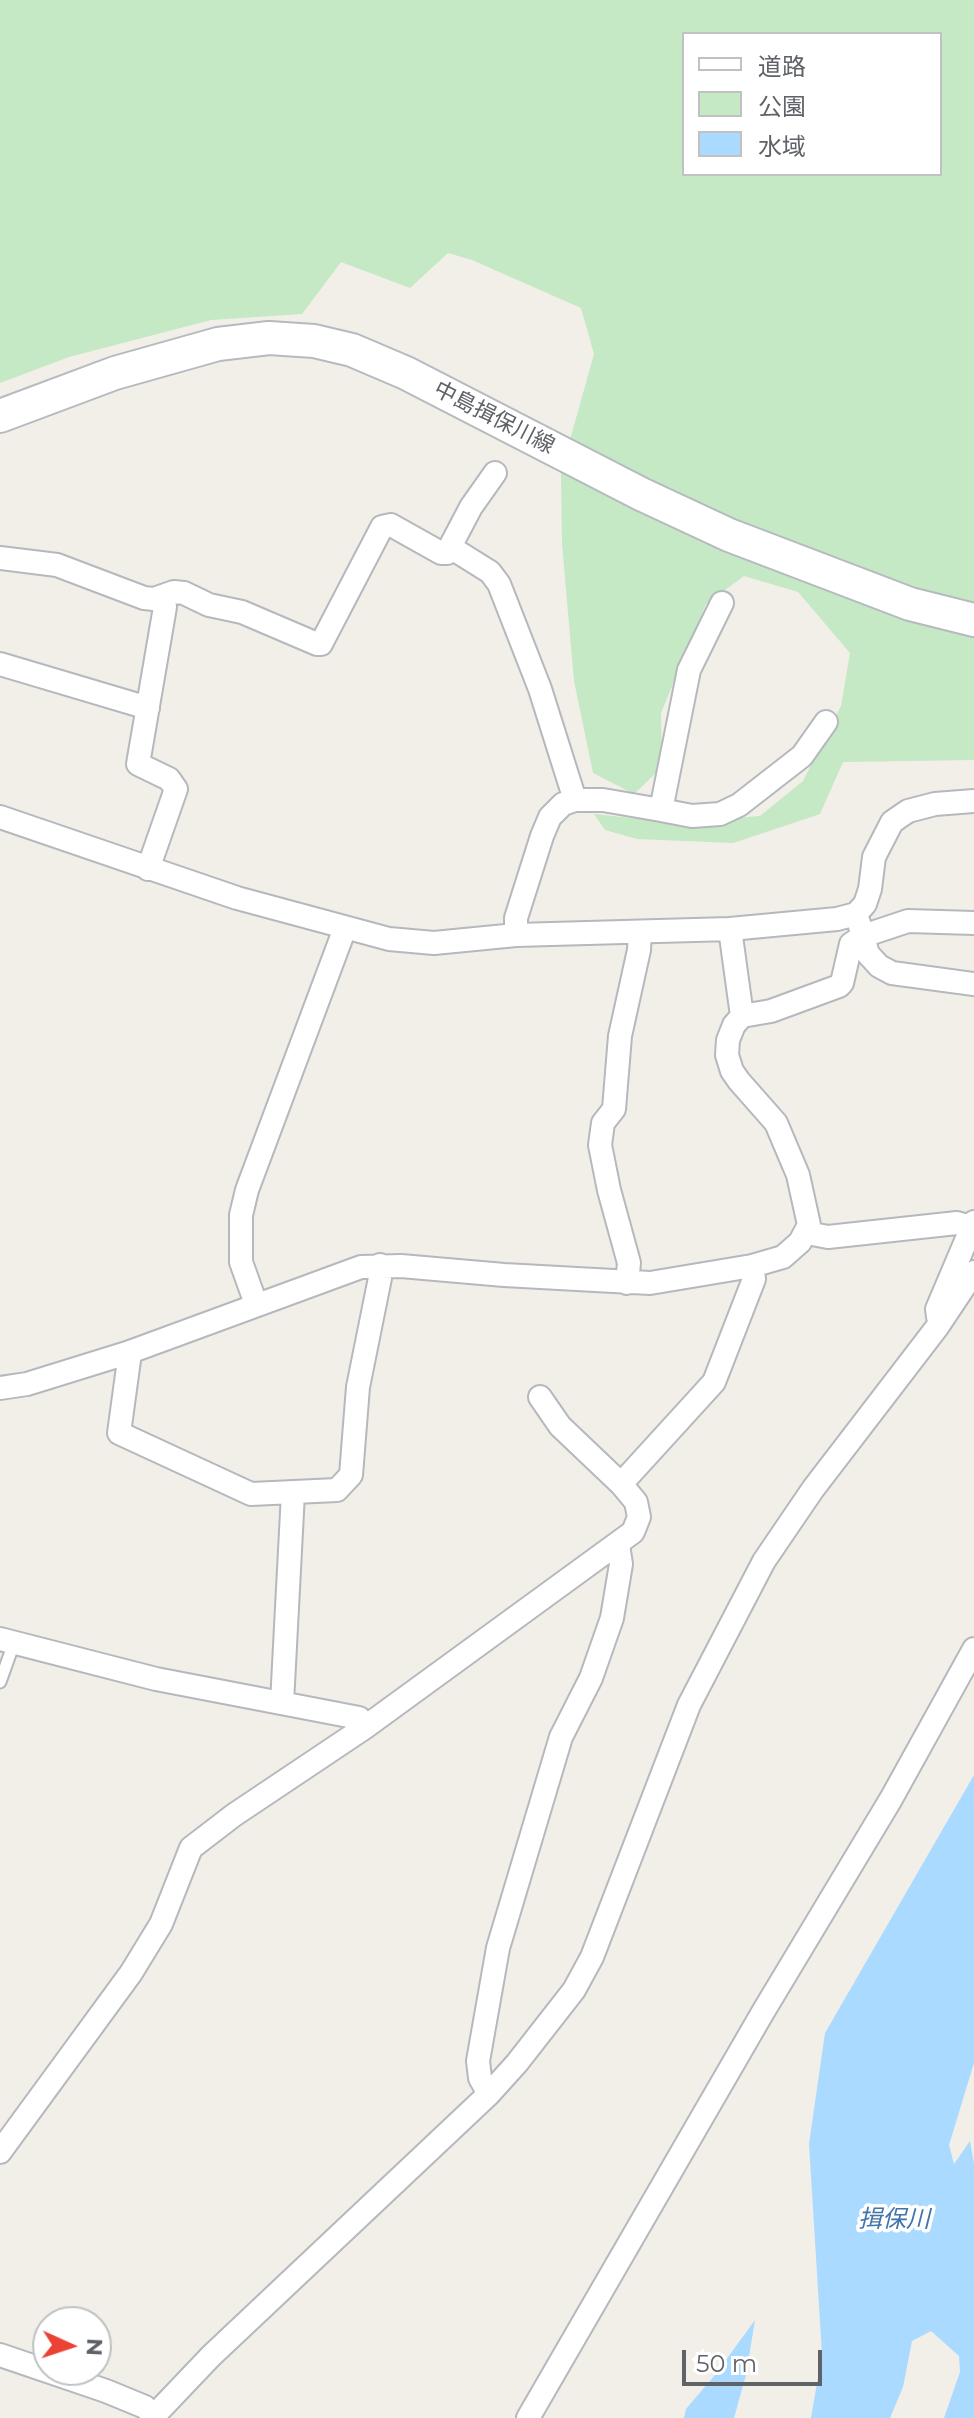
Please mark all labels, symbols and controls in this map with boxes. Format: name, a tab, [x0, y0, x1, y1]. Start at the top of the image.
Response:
legend	[682, 32, 942, 176]
text: 道路	[758, 52, 806, 81]
text: 公園	[758, 92, 806, 121]
text: 水域	[758, 132, 806, 161]
street label: 中島揖保川線	[429, 376, 559, 460]
water label: 揖保川	[858, 2206, 930, 2234]
north arrow	[32, 2306, 112, 2386]
scale bar	[686, 2334, 826, 2384]
text: N	[81, 2338, 108, 2357]
text: 50 m	[696, 2349, 757, 2378]

